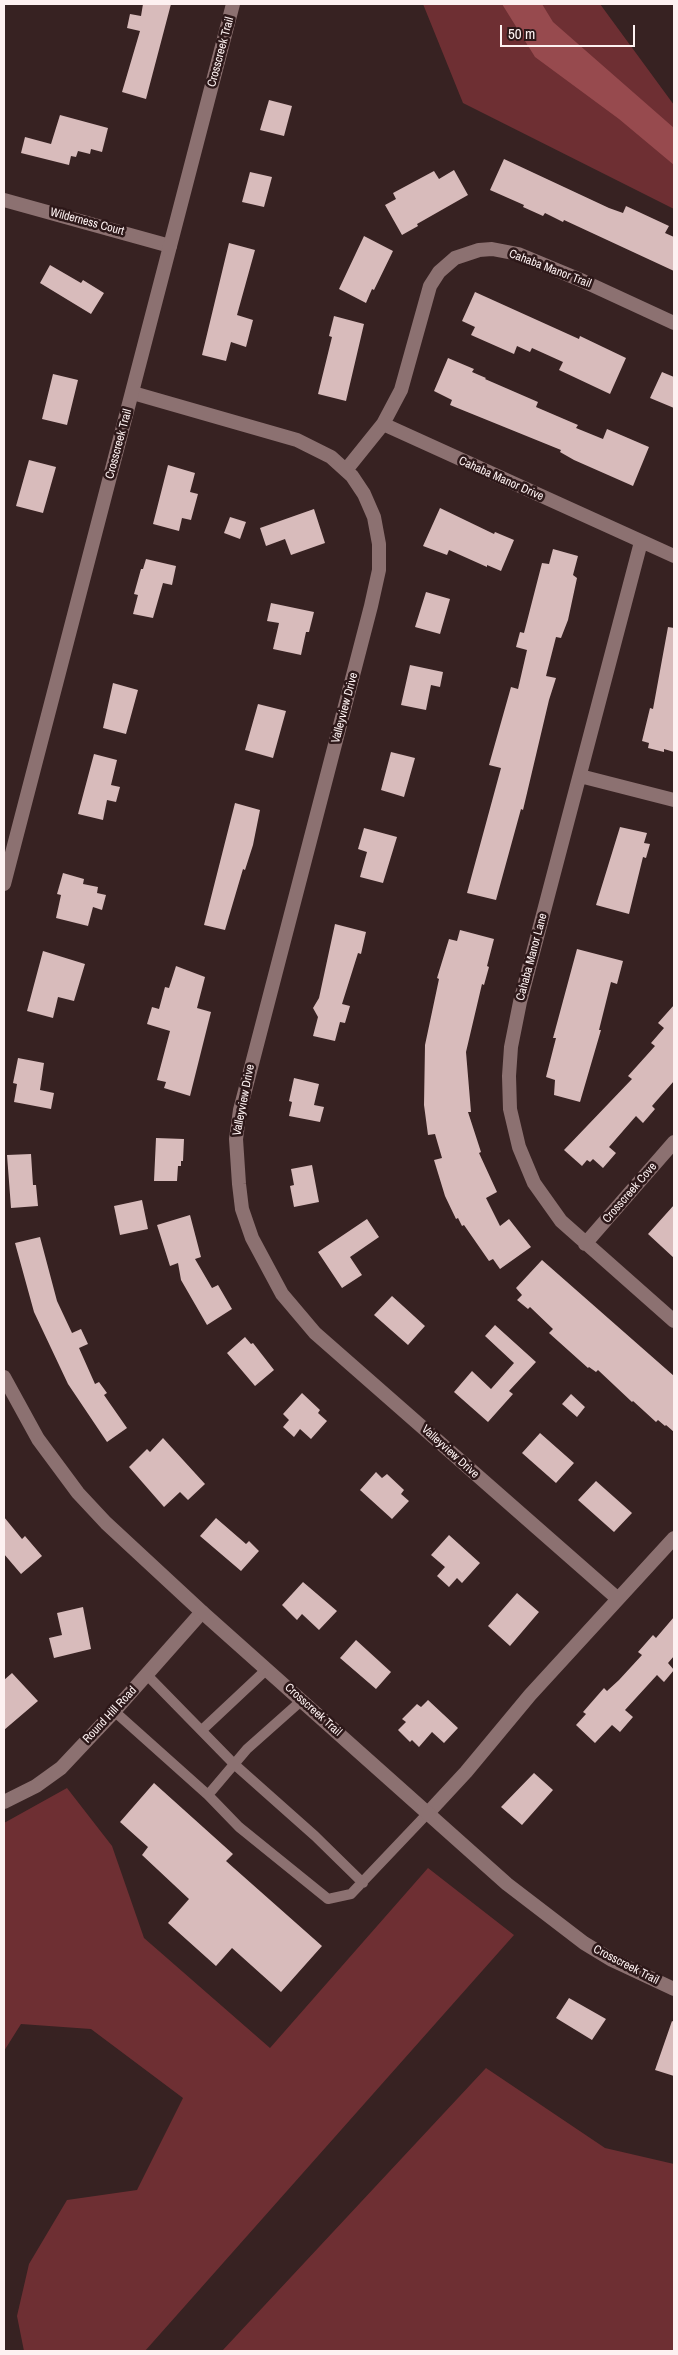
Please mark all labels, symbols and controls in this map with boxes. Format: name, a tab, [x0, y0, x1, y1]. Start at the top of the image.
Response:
street label: Crosscreek Trail	[205, 15, 237, 89]
scale bar	[503, 15, 638, 47]
text: 50 m	[508, 23, 535, 44]
street label: Wilderness Court	[48, 205, 126, 239]
street label: Cahaba Manor Trail	[507, 247, 593, 291]
street label: Crosscreek Trail	[103, 407, 135, 481]
street label: Cahaba Manor Drive	[456, 454, 546, 504]
street label: Valleyview Drive	[329, 671, 361, 745]
street label: Cahaba Manor Lane	[513, 912, 551, 1002]
street label: Valleyview Drive	[230, 1063, 258, 1137]
street label: Crosscreek Cove	[600, 1160, 660, 1226]
street label: Valleyview Drive	[418, 1422, 482, 1482]
street label: Crosscreek Trail	[282, 1681, 344, 1739]
street label: Round Hill Road	[80, 1684, 140, 1746]
street label: Crosscreek Trail	[591, 1942, 661, 1988]

